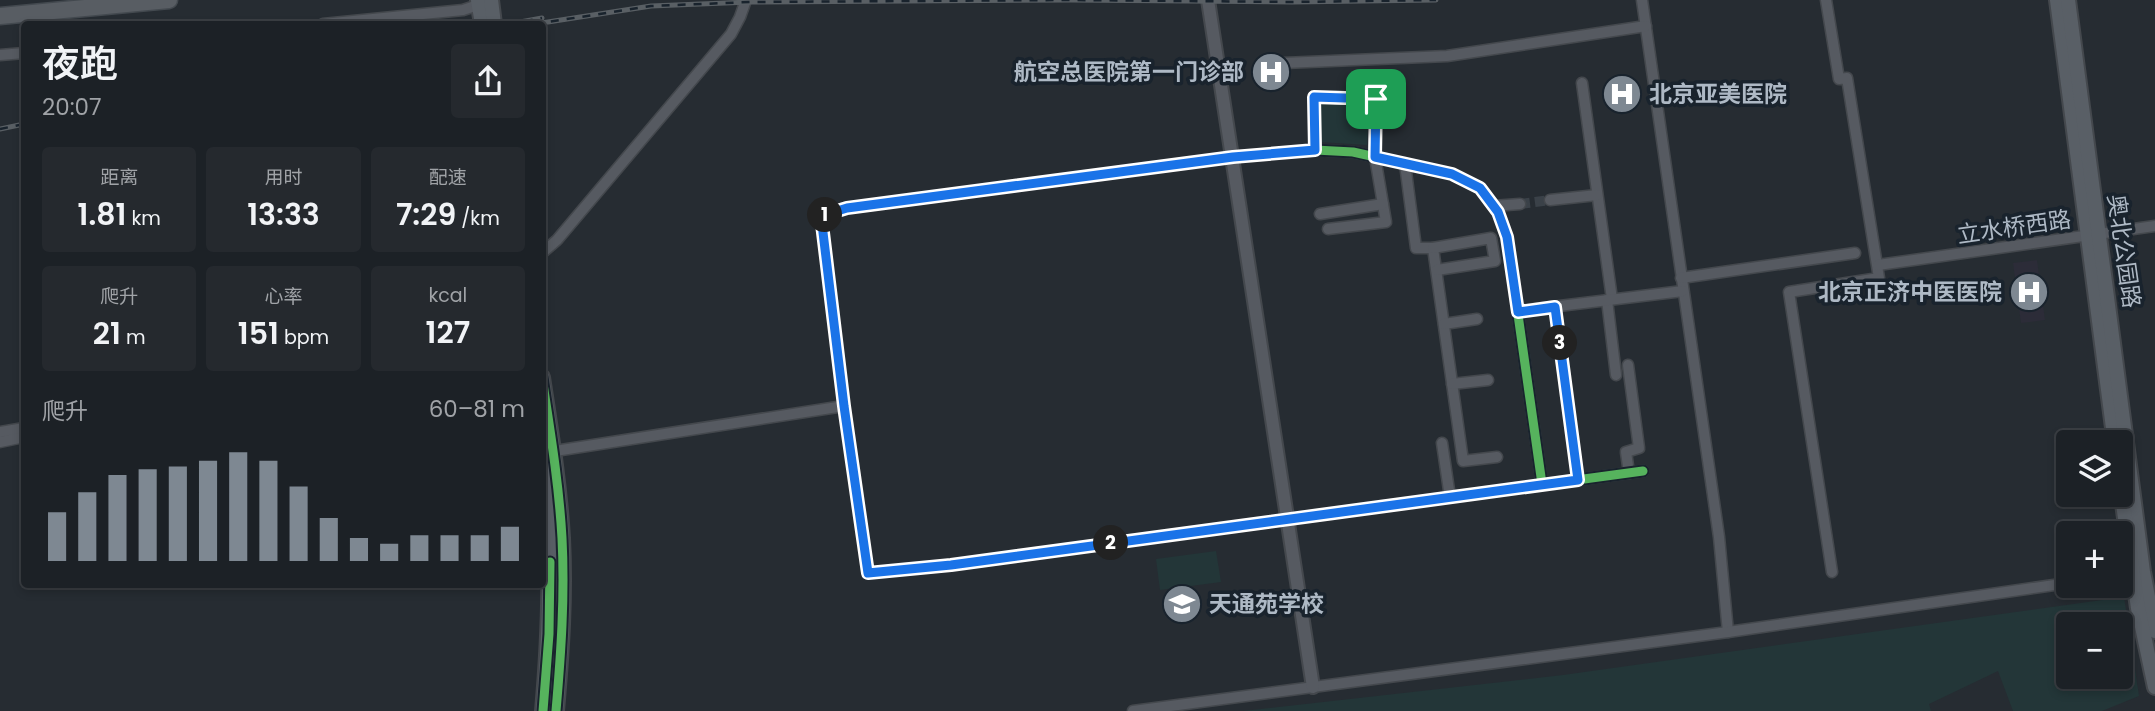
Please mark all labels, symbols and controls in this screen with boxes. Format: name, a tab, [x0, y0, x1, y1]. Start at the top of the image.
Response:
text: 夜跑	[42, 37, 118, 90]
button: share	[451, 44, 525, 118]
hospital icon: 航空总医院第一门诊部	[1250, 51, 1292, 93]
place label: 航空总医院第一门诊部	[1014, 56, 1244, 88]
pin	[1346, 69, 1406, 129]
hospital icon: 北京亚美医院	[1601, 73, 1643, 115]
place label: 北京亚美医院	[1649, 78, 1787, 110]
icon: arrive	[1357, 80, 1395, 118]
text: 20:07	[42, 91, 102, 123]
text: 距离	[100, 164, 138, 191]
text: 用时	[264, 164, 303, 191]
text: 配速	[429, 164, 467, 191]
street label: 奥北公园路	[2100, 192, 2148, 310]
text: 1.81	[78, 193, 126, 236]
text: 13:33	[247, 193, 320, 236]
text: 7:29	[396, 193, 456, 236]
pin: 1	[808, 198, 842, 232]
text: 1	[821, 201, 828, 228]
street label: 立水桥西路	[1955, 203, 2073, 251]
text: km	[126, 205, 161, 232]
text: /km	[456, 205, 500, 232]
hospital icon: 北京正济中医医院	[2008, 271, 2050, 313]
place label: 北京正济中医医院	[1818, 276, 2002, 308]
text: kcal	[428, 282, 467, 309]
text: 爬升	[100, 283, 138, 310]
text: 心率	[264, 283, 303, 310]
text: 127	[426, 311, 470, 354]
text: 21	[93, 312, 121, 355]
text: 151	[238, 312, 279, 355]
text: m	[121, 324, 146, 351]
text: bpm	[279, 324, 329, 351]
pin: 3	[1542, 326, 1578, 360]
text: 3	[1554, 329, 1565, 356]
text: 60–81 m	[429, 393, 525, 425]
text: 爬升	[42, 395, 88, 427]
map controls	[2056, 430, 2133, 689]
button: layers	[2056, 430, 2133, 507]
button: +	[2056, 521, 2133, 598]
pin: 2	[1094, 526, 1128, 560]
text: 2	[1105, 529, 1116, 556]
school or university icon: 天通苑学校	[1161, 583, 1203, 625]
place label: 天通苑学校	[1209, 588, 1324, 620]
button: −	[2056, 612, 2133, 689]

